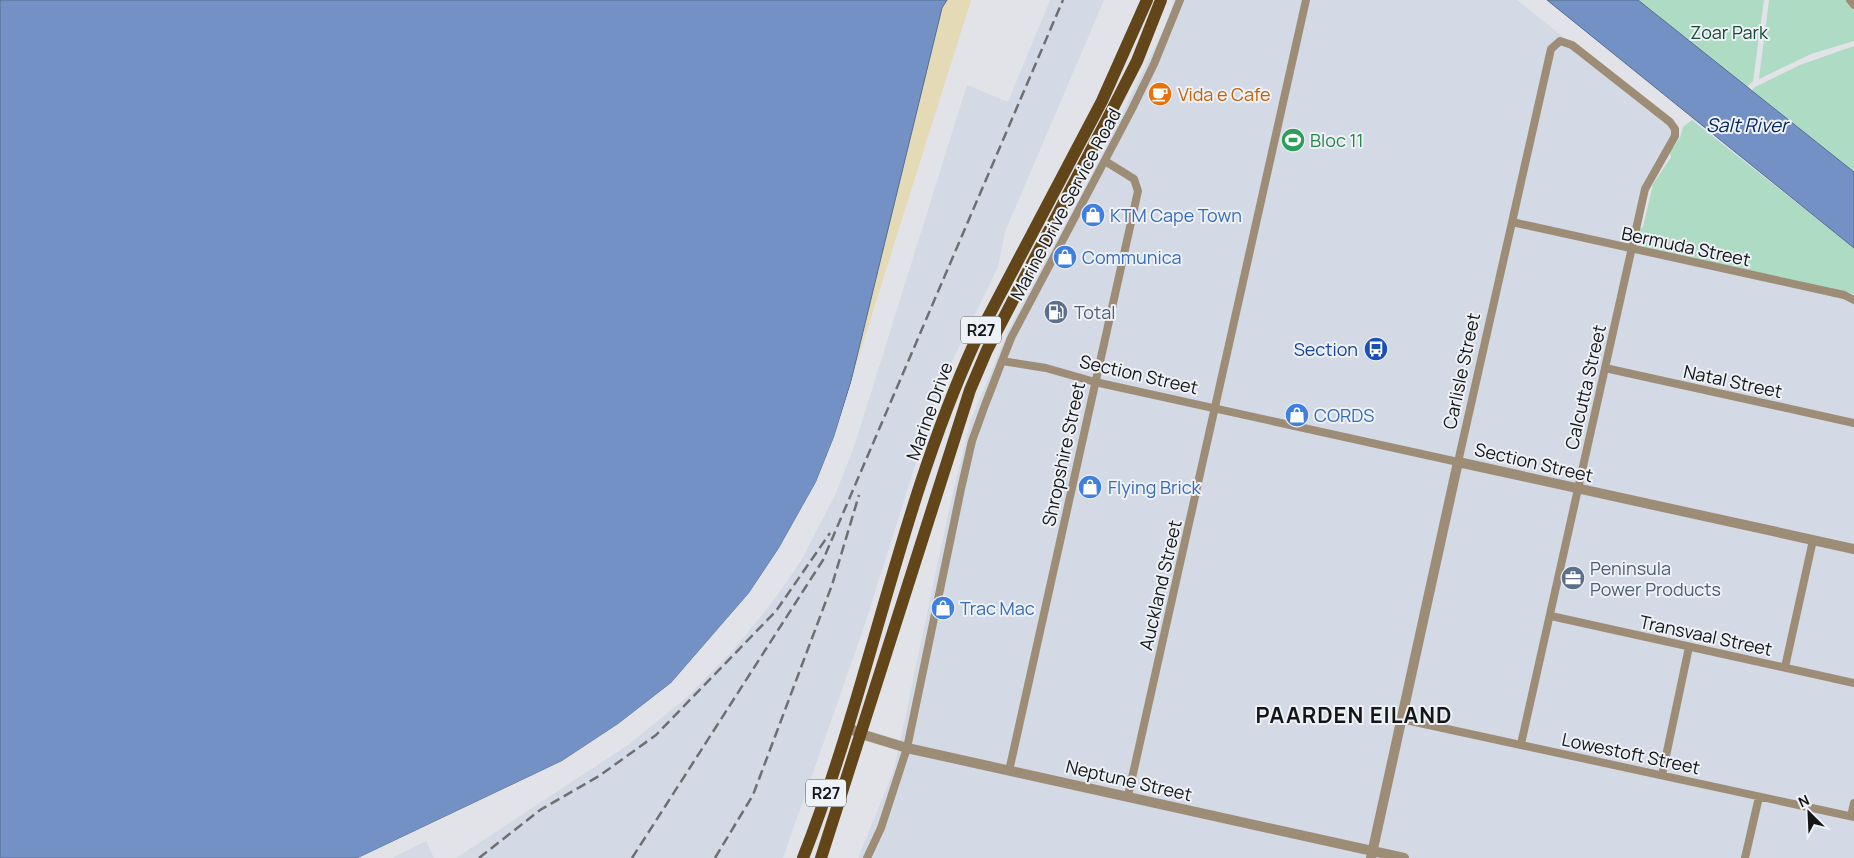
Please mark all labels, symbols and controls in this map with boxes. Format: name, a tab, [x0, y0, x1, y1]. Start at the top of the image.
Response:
park label: Zoar Park	[1690, 20, 1769, 44]
cafe icon: Vida e Cafe	[1147, 81, 1173, 107]
place label: Vida e Cafe	[1178, 82, 1271, 106]
street label: Marine Drive Service Road	[1004, 104, 1126, 304]
water label: Salt River	[1706, 112, 1790, 138]
sports icon: Bloc 11	[1280, 127, 1306, 153]
place label: Bloc 11	[1310, 128, 1364, 152]
shop icon: KTM Cape Town	[1080, 202, 1106, 228]
place label: KTM Cape Town	[1110, 203, 1242, 227]
street label: Bermuda Street	[1619, 221, 1753, 271]
shop icon: Communica	[1052, 244, 1078, 270]
place label: Communica	[1082, 245, 1182, 269]
fuel station icon: Total	[1043, 299, 1069, 325]
place label: Total	[1074, 300, 1115, 324]
street label: Carlisle Street	[1437, 311, 1485, 431]
road number: R27	[961, 316, 1001, 344]
street label: Calcutta Street	[1559, 322, 1611, 452]
bus stop icon: Section	[1363, 336, 1389, 362]
place label: Section	[1294, 337, 1358, 361]
street label: Section Street	[1077, 349, 1201, 399]
street label: Marine Drive	[900, 359, 958, 463]
street label: Natal Street	[1681, 359, 1785, 403]
street label: Shropshire Street	[1036, 380, 1090, 528]
shop icon: CORDS	[1284, 402, 1310, 428]
place label: CORDS	[1314, 403, 1374, 427]
street label: Section Street	[1472, 437, 1596, 487]
shop icon: Flying Brick	[1077, 474, 1103, 500]
place label: Flying Brick	[1108, 475, 1202, 499]
street label: Auckland Street	[1133, 518, 1187, 652]
place label: Peninsula Power Products	[1590, 556, 1721, 601]
office icon: Peninsula Power Products	[1560, 565, 1586, 591]
shop icon: Trac Mac	[930, 595, 956, 621]
place label: Trac Mac	[960, 596, 1035, 620]
street label: Transvaal Street	[1637, 609, 1775, 661]
district label: PAARDEN EILAND	[1256, 700, 1452, 730]
street label: Lowestoft Street	[1560, 727, 1702, 779]
street label: Neptune Street	[1064, 754, 1194, 806]
road number: R27	[806, 780, 846, 806]
north arrow	[1784, 788, 1834, 838]
text: N	[1795, 790, 1812, 811]

